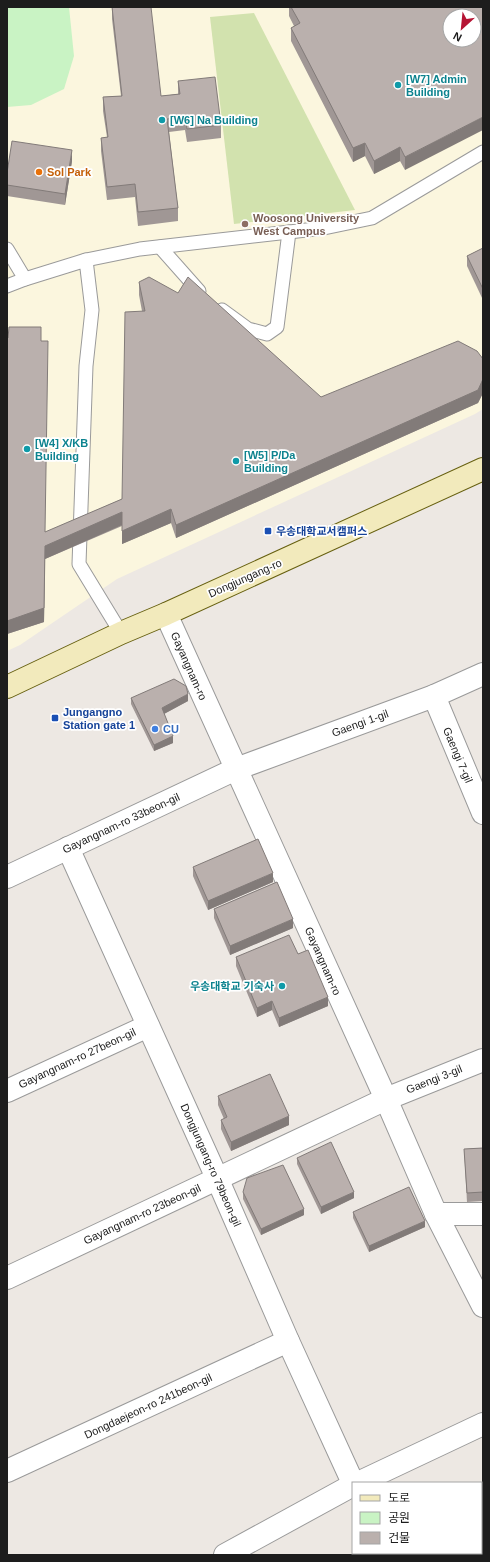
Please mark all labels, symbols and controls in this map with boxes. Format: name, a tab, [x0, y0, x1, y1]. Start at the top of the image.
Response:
north arrow	[442, 8, 482, 48]
text: N	[451, 30, 464, 44]
place label: [W7] Admin Building	[406, 73, 467, 98]
marker: [W7] Admin Building	[393, 80, 403, 90]
place label: [W6] Na Building	[170, 114, 258, 126]
marker: [W6] Na Building	[157, 115, 167, 125]
place label: Sol Park	[47, 166, 92, 178]
marker: Sol Park	[34, 167, 44, 177]
place label: Woosong University West Campus	[253, 212, 360, 237]
marker: Woosong University West Campus	[240, 219, 250, 229]
place label: [W4] X/KB Building	[35, 437, 88, 462]
marker: [W4] X/KB Building	[22, 444, 32, 454]
place label: [W5] P/Da Building	[244, 449, 296, 474]
marker: [W5] P/Da Building	[231, 456, 241, 466]
place label: 우송대학교서캠퍼스	[276, 525, 367, 537]
marker: 우송대학교서캠퍼스	[263, 526, 273, 536]
street label: Dongjungang-ro	[207, 556, 283, 600]
street label: Gayangnam-ro	[169, 630, 209, 702]
place label: Jungangno Station gate 1	[63, 706, 135, 731]
street label: Gaengi 1-gil	[330, 707, 390, 739]
marker: Jungangno Station gate 1	[50, 713, 60, 723]
place label: CU	[163, 723, 179, 735]
marker: CU	[150, 724, 160, 734]
street label: Gaengi 7-gil	[441, 725, 475, 785]
street label: Gayangnam-ro 33beon-gil	[61, 791, 181, 855]
street label: Gayangnam-ro	[303, 925, 343, 997]
place label: 우송대학교 기숙사	[190, 980, 274, 992]
marker: 우송대학교 기숙사	[277, 981, 287, 991]
street label: Gayangnam-ro 27beon-gil	[17, 1026, 137, 1090]
street label: Gaengi 3-gil	[404, 1062, 464, 1096]
street label: Dongjungang-ro 79beon-gil	[178, 1102, 244, 1228]
street label: Gayangnam-ro 23beon-gil	[82, 1182, 202, 1246]
street label: Dongdaejeon-ro 241beon-gil	[82, 1371, 214, 1441]
legend	[352, 1482, 482, 1554]
text: 도로	[388, 1491, 410, 1505]
text: 공원	[388, 1511, 410, 1525]
text: 건물	[388, 1531, 410, 1545]

